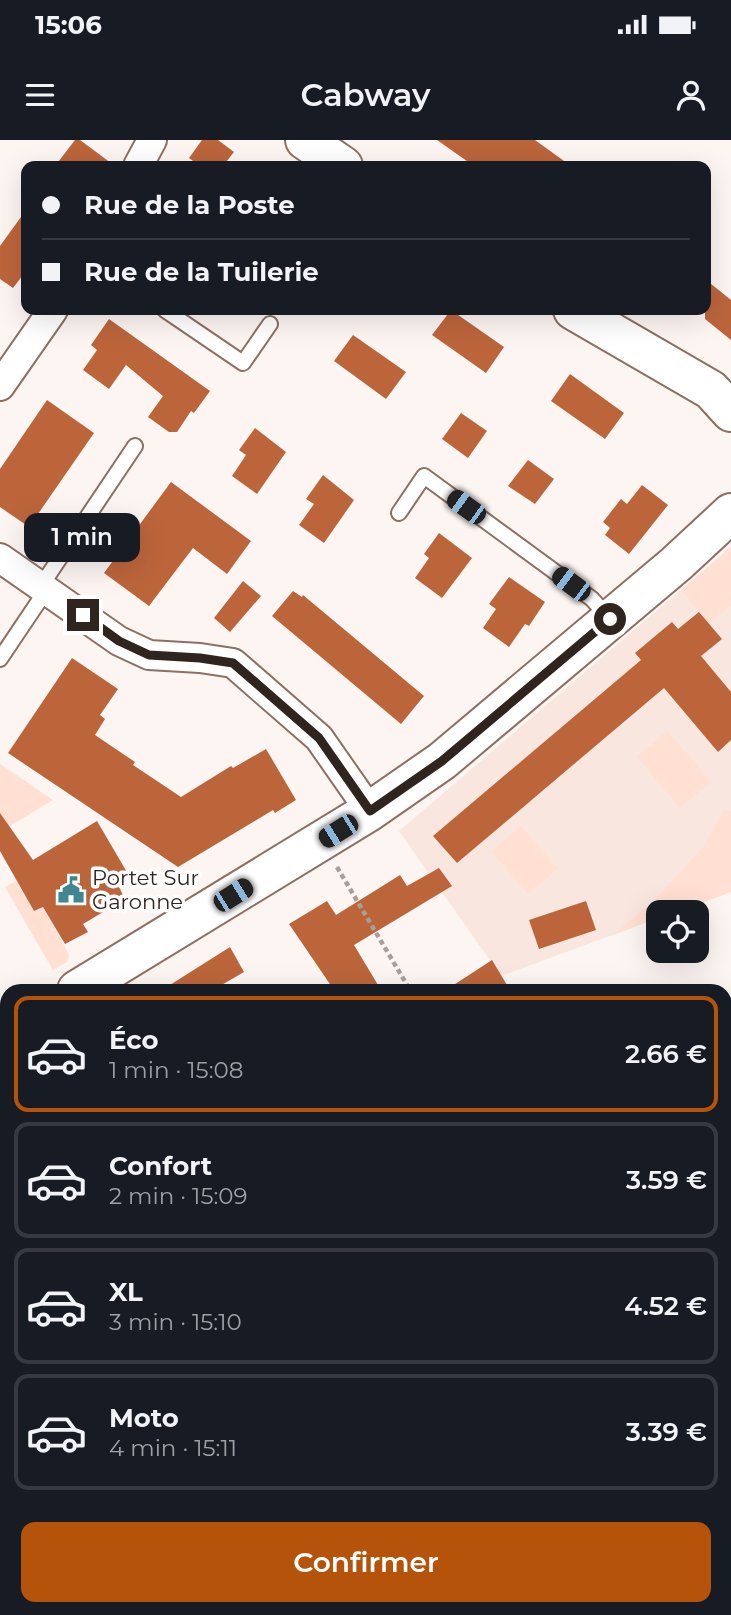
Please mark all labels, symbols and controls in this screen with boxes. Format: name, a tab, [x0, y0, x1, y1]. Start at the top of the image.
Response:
text: 15:06	[35, 9, 102, 41]
text: Cabway	[301, 75, 430, 114]
icon: menu	[21, 76, 59, 114]
icon: person	[672, 76, 710, 114]
text: Rue de la Poste	[84, 189, 295, 221]
text: Rue de la Tuilerie	[84, 256, 319, 288]
car	[443, 486, 490, 528]
callout: 1 min	[25, 514, 141, 562]
text: 1 min	[51, 523, 113, 551]
car	[548, 563, 595, 605]
route end	[67, 599, 99, 631]
route start	[594, 603, 626, 635]
car	[315, 811, 362, 851]
place label: Portet Sur Garonne	[92, 865, 199, 914]
public building icon: Portet Sur Garonne	[56, 875, 86, 905]
car	[210, 875, 257, 915]
map controls	[646, 900, 709, 963]
button: locate	[646, 900, 709, 963]
icon: car	[25, 1023, 88, 1086]
text: Éco	[109, 1024, 159, 1056]
text: 2.66 €	[625, 1038, 707, 1070]
text: 1 min · 15:08	[109, 1056, 243, 1084]
icon: car	[25, 1149, 88, 1212]
text: Confort	[109, 1150, 212, 1182]
text: 3.59 €	[626, 1164, 707, 1196]
text: 2 min · 15:09	[109, 1182, 248, 1210]
icon: car	[25, 1275, 88, 1338]
text: XL	[109, 1276, 143, 1308]
text: 4.52 €	[624, 1290, 707, 1322]
text: 3 min · 15:10	[109, 1308, 242, 1336]
icon: car	[25, 1401, 88, 1464]
text: Moto	[109, 1402, 179, 1434]
text: 3.39 €	[626, 1416, 707, 1448]
text: 4 min · 15:11	[109, 1434, 237, 1462]
button: Confirmer	[21, 1522, 711, 1602]

